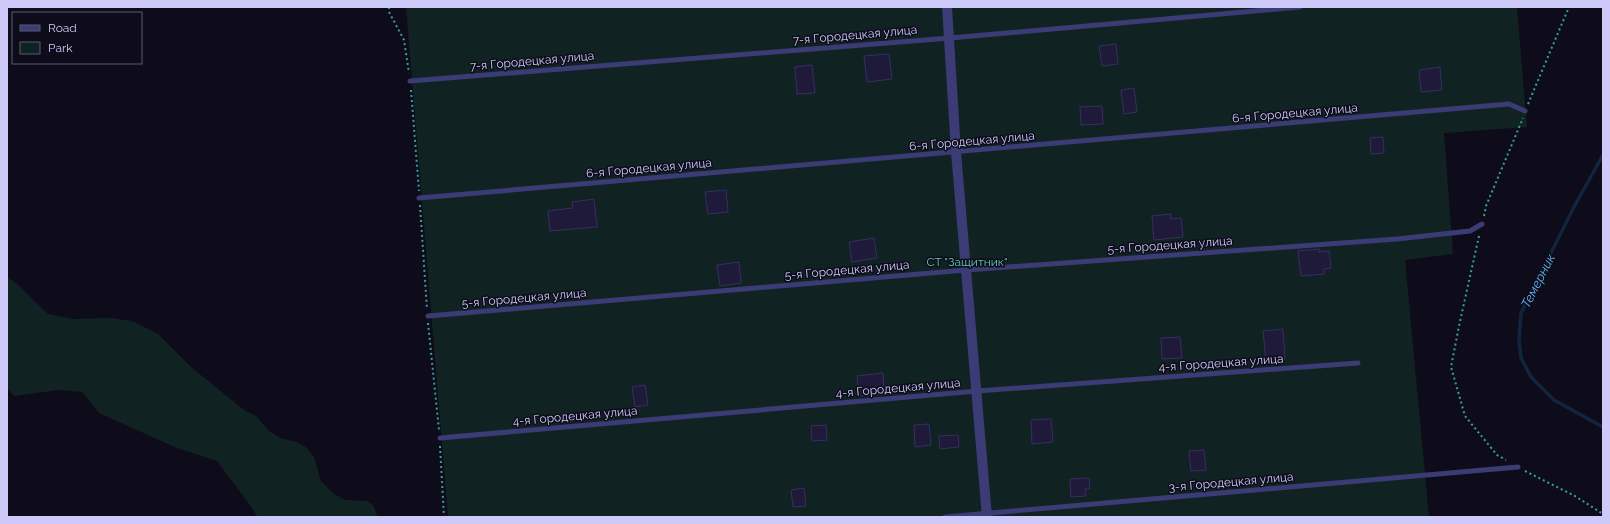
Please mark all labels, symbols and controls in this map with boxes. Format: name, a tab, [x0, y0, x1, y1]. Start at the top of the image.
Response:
legend	[12, 12, 142, 64]
text: Road	[48, 21, 77, 35]
street label: 7-я Городецкая улица	[792, 23, 918, 47]
text: Park	[48, 41, 73, 55]
street label: 7-я Городецкая улица	[469, 49, 595, 73]
street label: 6-я Городецкая улица	[1232, 101, 1358, 125]
street label: 6-я Городецкая улица	[909, 129, 1035, 153]
street label: 6-я Городецкая улица	[586, 156, 712, 180]
street label: 5-я Городецкая улица	[1107, 234, 1233, 256]
water label: Темерник	[1518, 251, 1558, 310]
park label: СТ "Защитник"	[926, 255, 1008, 269]
street label: 5-я Городецкая улица	[784, 258, 910, 282]
street label: 5-я Городецкая улица	[461, 286, 587, 310]
street label: 4-я Городецкая улица	[1158, 352, 1284, 374]
street label: 4-я Городецкая улица	[835, 376, 961, 400]
street label: 4-я Городецкая улица	[512, 404, 638, 428]
street label: 3-я Городецкая улица	[1168, 470, 1294, 494]

